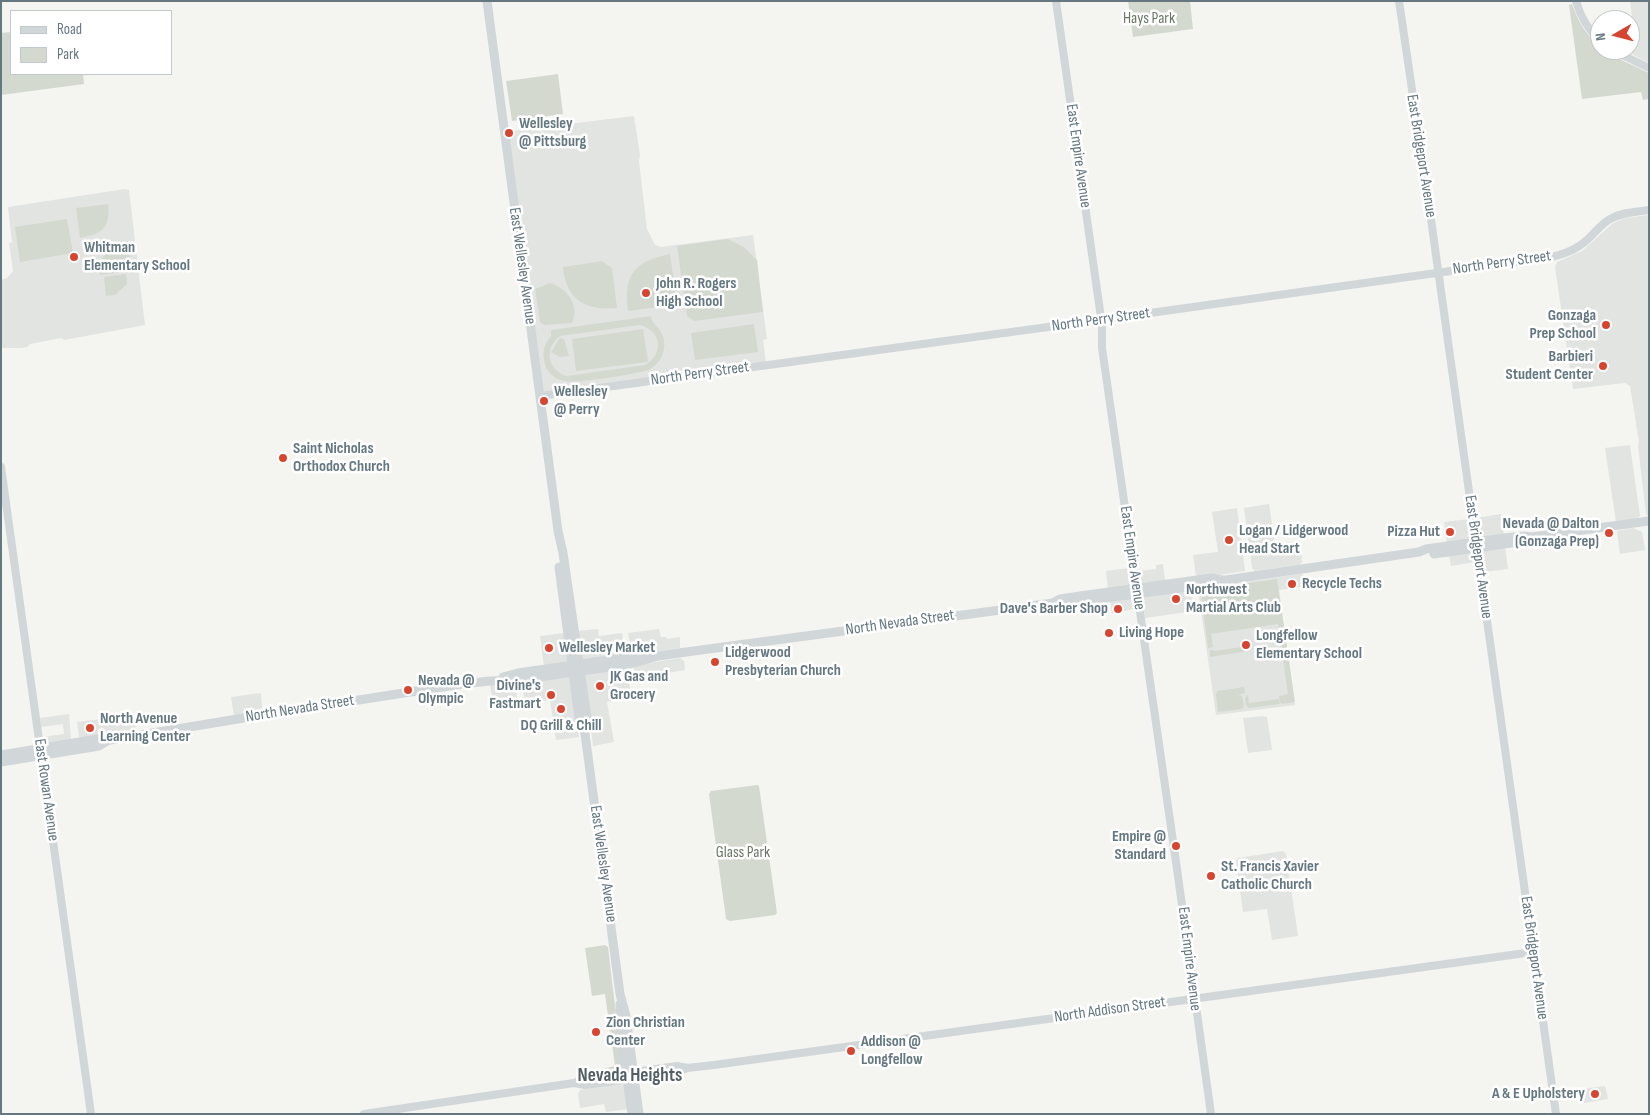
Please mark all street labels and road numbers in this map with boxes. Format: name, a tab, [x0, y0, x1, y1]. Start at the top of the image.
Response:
street label: East Bridgeport Avenue	[1402, 93, 1440, 219]
street label: East Empire Avenue	[1061, 103, 1095, 209]
street label: East Wellesley Avenue	[504, 206, 540, 326]
street label: North Perry Street	[1452, 247, 1552, 279]
street label: North Perry Street	[1051, 304, 1151, 336]
street label: North Perry Street	[650, 358, 750, 390]
street label: East Bridgeport Avenue	[1460, 494, 1496, 620]
street label: East Empire Avenue	[1115, 505, 1149, 611]
street label: North Nevada Street	[844, 606, 956, 640]
street label: North Nevada Street	[244, 691, 356, 727]
street label: East Rowan Avenue	[29, 738, 63, 842]
street label: East Wellesley Avenue	[585, 804, 621, 924]
street label: East Bridgeport Avenue	[1516, 895, 1552, 1021]
street label: East Empire Avenue	[1173, 906, 1205, 1012]
street label: North Addison Street	[1053, 993, 1167, 1027]

